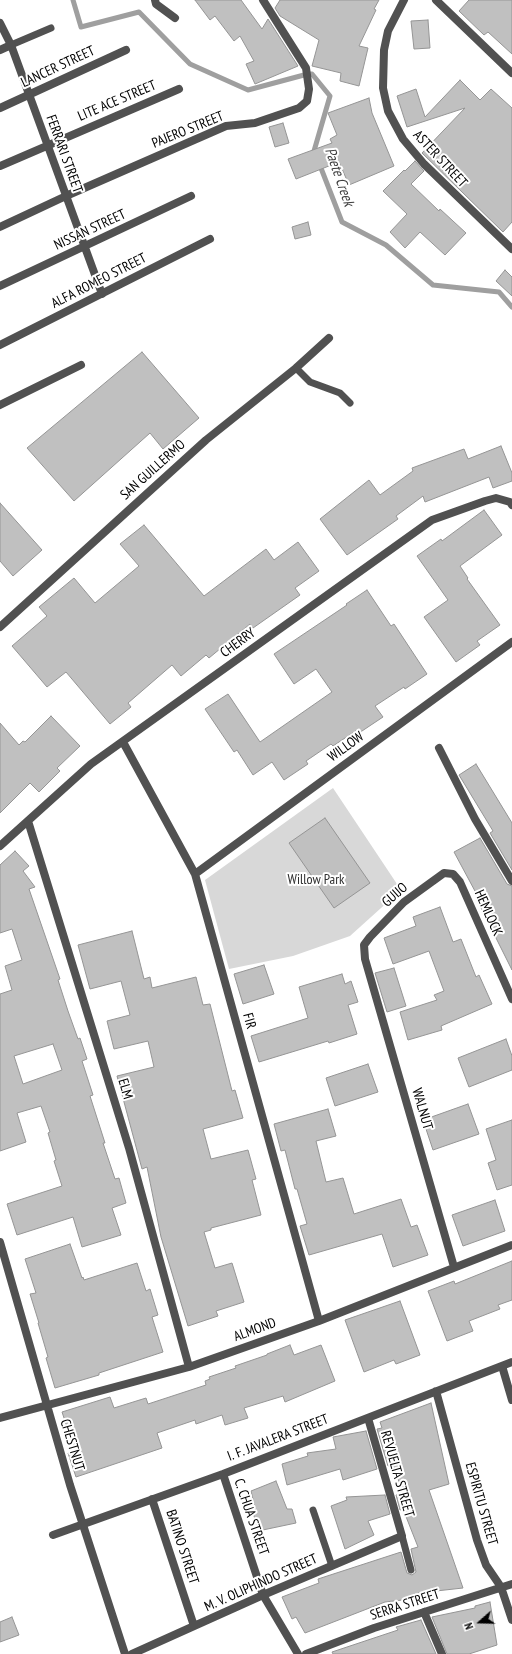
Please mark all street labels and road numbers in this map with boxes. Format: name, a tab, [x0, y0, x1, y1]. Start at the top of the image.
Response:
street label: LANCER STREET	[18, 43, 98, 91]
street label: LITE ACE STREET	[75, 77, 159, 125]
street label: PAJERO STREET	[150, 108, 226, 152]
street label: FERRARI STREET	[42, 113, 86, 195]
street label: ASTER STREET	[409, 127, 471, 191]
street label: NISSAN STREET	[51, 206, 129, 254]
street label: ALFA ROMEO STREET	[49, 250, 149, 312]
street label: SAN GUILLERMO	[117, 436, 189, 504]
street label: CHERRY	[217, 625, 259, 661]
street label: WILLOW	[325, 728, 367, 766]
street label: GUIJO	[379, 879, 411, 911]
street label: HEMLOCK	[470, 887, 506, 939]
street label: FIR	[239, 1011, 259, 1031]
street label: ELM	[114, 1077, 136, 1101]
street label: WALNUT	[408, 1086, 436, 1132]
street label: ALMOND	[231, 1315, 279, 1345]
street label: I. F. JAVALERA STREET	[225, 1411, 331, 1465]
street label: CHESTNUT	[56, 1417, 88, 1473]
street label: REVUELTA STREET	[377, 1429, 417, 1519]
street label: ESPIRITU STREET	[461, 1461, 501, 1547]
street label: C. CHUA STREET	[230, 1476, 272, 1558]
street label: BATINO STREET	[162, 1508, 202, 1586]
street label: M. V. OLIPHINDO STREET	[202, 1551, 320, 1615]
street label: SERRA STREET	[368, 1586, 442, 1624]

